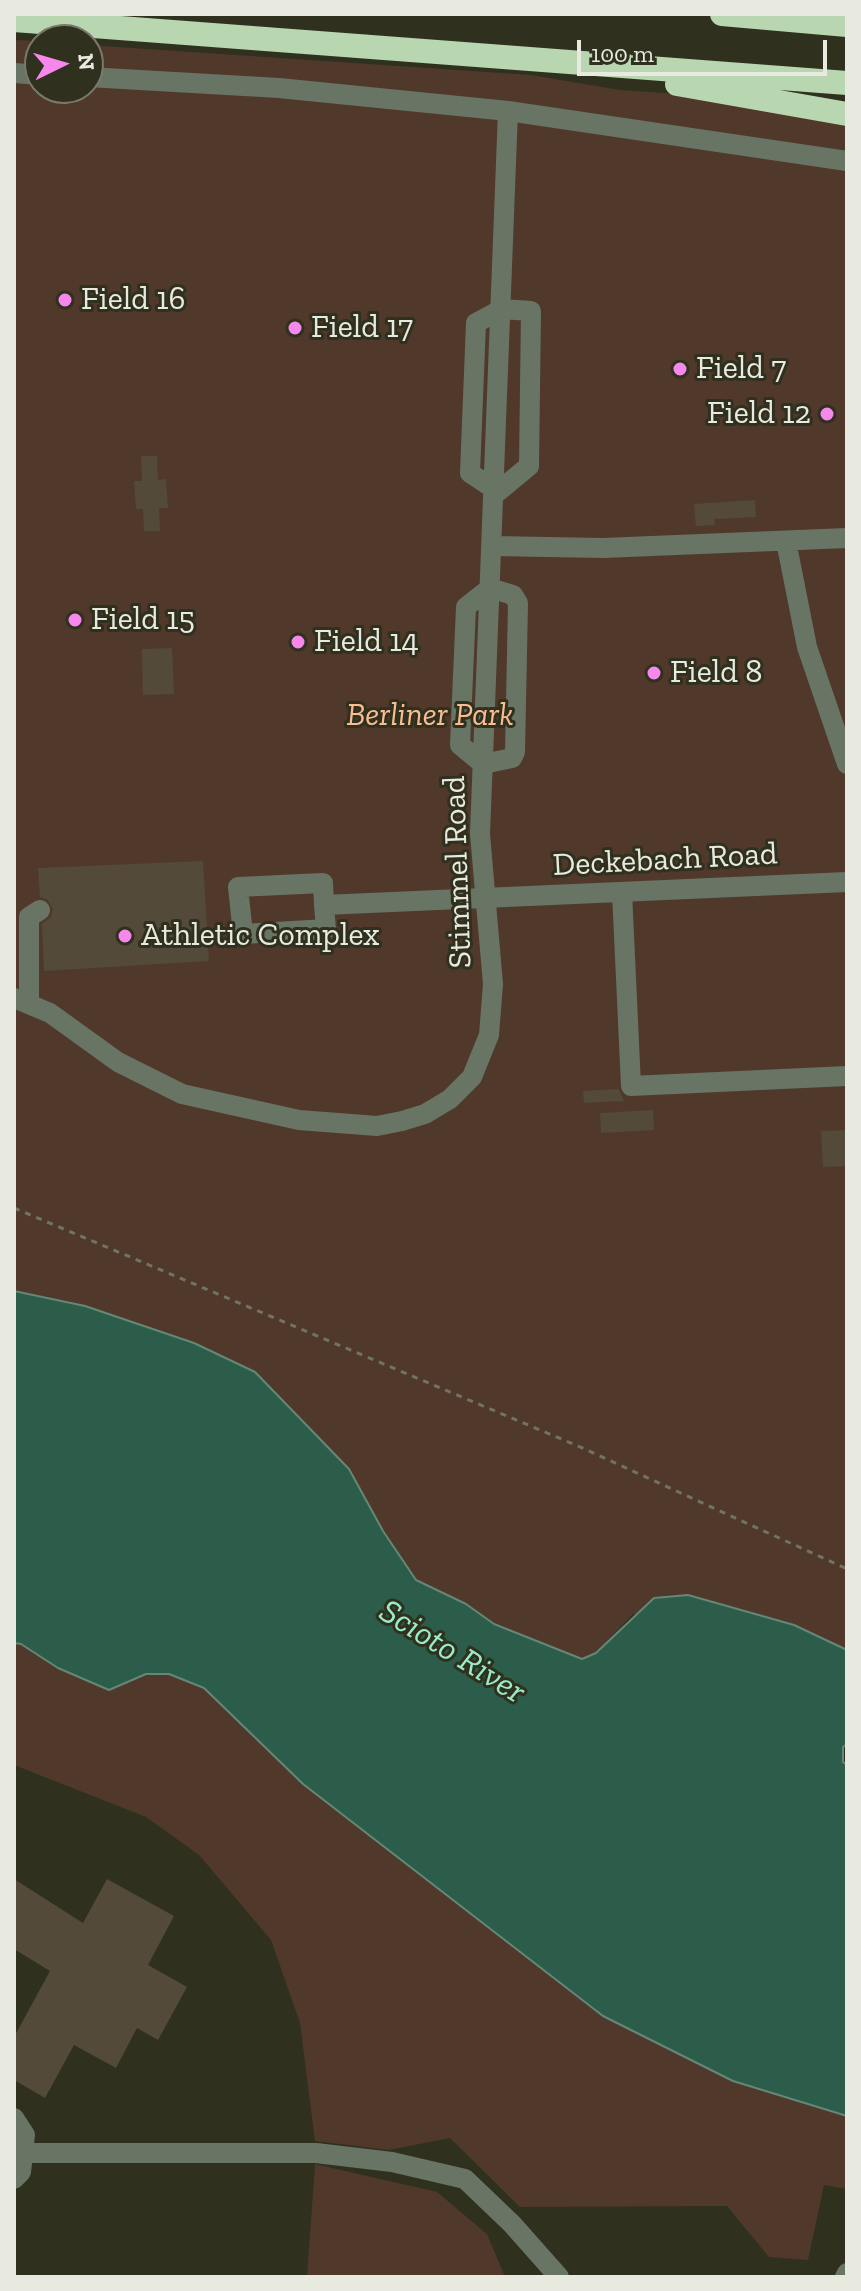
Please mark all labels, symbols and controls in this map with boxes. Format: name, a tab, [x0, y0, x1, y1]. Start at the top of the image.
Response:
north arrow	[24, 24, 104, 104]
scale bar	[581, 24, 831, 74]
text: 100 m	[591, 39, 654, 68]
text: N	[72, 53, 101, 72]
place label: Field 16	[81, 281, 186, 319]
marker: Field 16	[56, 291, 74, 309]
place label: Field 17	[311, 309, 413, 347]
marker: Field 17	[286, 319, 304, 337]
place label: Field 7	[696, 350, 786, 388]
marker: Field 7	[671, 360, 689, 378]
place label: Field 12	[707, 395, 811, 433]
marker: Field 12	[818, 405, 836, 423]
place label: Field 15	[91, 601, 195, 639]
marker: Field 15	[66, 611, 84, 629]
place label: Field 14	[314, 623, 419, 661]
marker: Field 14	[289, 633, 307, 651]
place label: Field 8	[670, 654, 762, 692]
marker: Field 8	[645, 664, 663, 682]
park label: Berliner Park	[346, 697, 514, 735]
street label: Stimmel Road	[435, 775, 481, 969]
street label: Deckebach Road	[552, 835, 778, 885]
place label: Athletic Complex	[141, 917, 380, 955]
marker: Athletic Complex	[116, 927, 134, 945]
water label: Scioto River	[371, 1591, 533, 1713]

